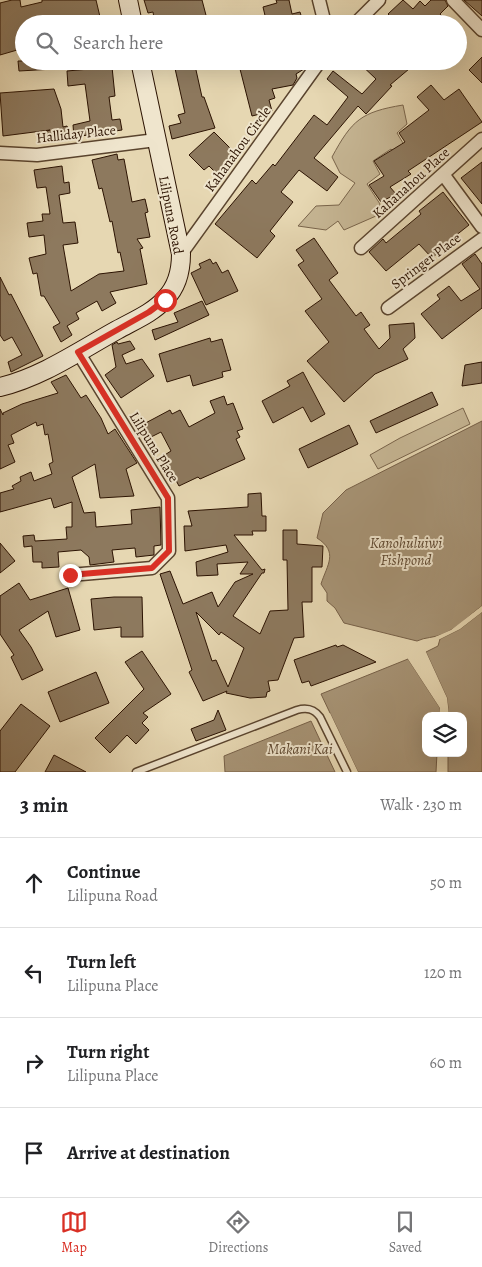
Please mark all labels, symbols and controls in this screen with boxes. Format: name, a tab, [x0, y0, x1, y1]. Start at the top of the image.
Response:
search box	[15, 15, 467, 70]
icon: search	[33, 29, 61, 57]
text: Search here	[73, 30, 163, 56]
street label: Kahanahou Circle	[200, 102, 276, 196]
street label: Halliday Place	[35, 120, 117, 148]
street label: Kahanahou Place	[368, 143, 454, 223]
street label: Lilipuna Road	[154, 174, 188, 256]
street label: Springer Place	[387, 228, 465, 294]
route start	[154, 289, 177, 312]
street label: Lilipuna Place	[125, 408, 183, 486]
water label: Kanohuluiwi Fishpond	[370, 533, 442, 570]
route end	[59, 564, 82, 587]
map controls	[422, 712, 467, 757]
button: layers	[422, 712, 467, 757]
water label: Makani Kai	[267, 739, 333, 759]
text: 3 min	[20, 791, 68, 819]
text: Walk · 230 m	[380, 794, 462, 816]
text: Continue	[67, 859, 141, 885]
icon: ahead	[20, 869, 48, 897]
text: 50 m	[430, 872, 462, 894]
text: Lilipuna Road	[67, 885, 158, 907]
text: Turn left	[67, 949, 136, 975]
icon: left	[20, 959, 48, 987]
text: 120 m	[424, 962, 462, 984]
text: Lilipuna Place	[67, 975, 158, 997]
text: Turn right	[67, 1039, 149, 1065]
icon: right	[20, 1049, 48, 1077]
text: 60 m	[430, 1052, 462, 1074]
text: Lilipuna Place	[67, 1065, 158, 1087]
icon: arrive	[20, 1139, 48, 1167]
text: Arrive at destination	[67, 1140, 230, 1166]
tab: Map	[60, 1208, 88, 1257]
tab: Directions	[208, 1208, 268, 1257]
tab: Saved	[389, 1208, 422, 1257]

